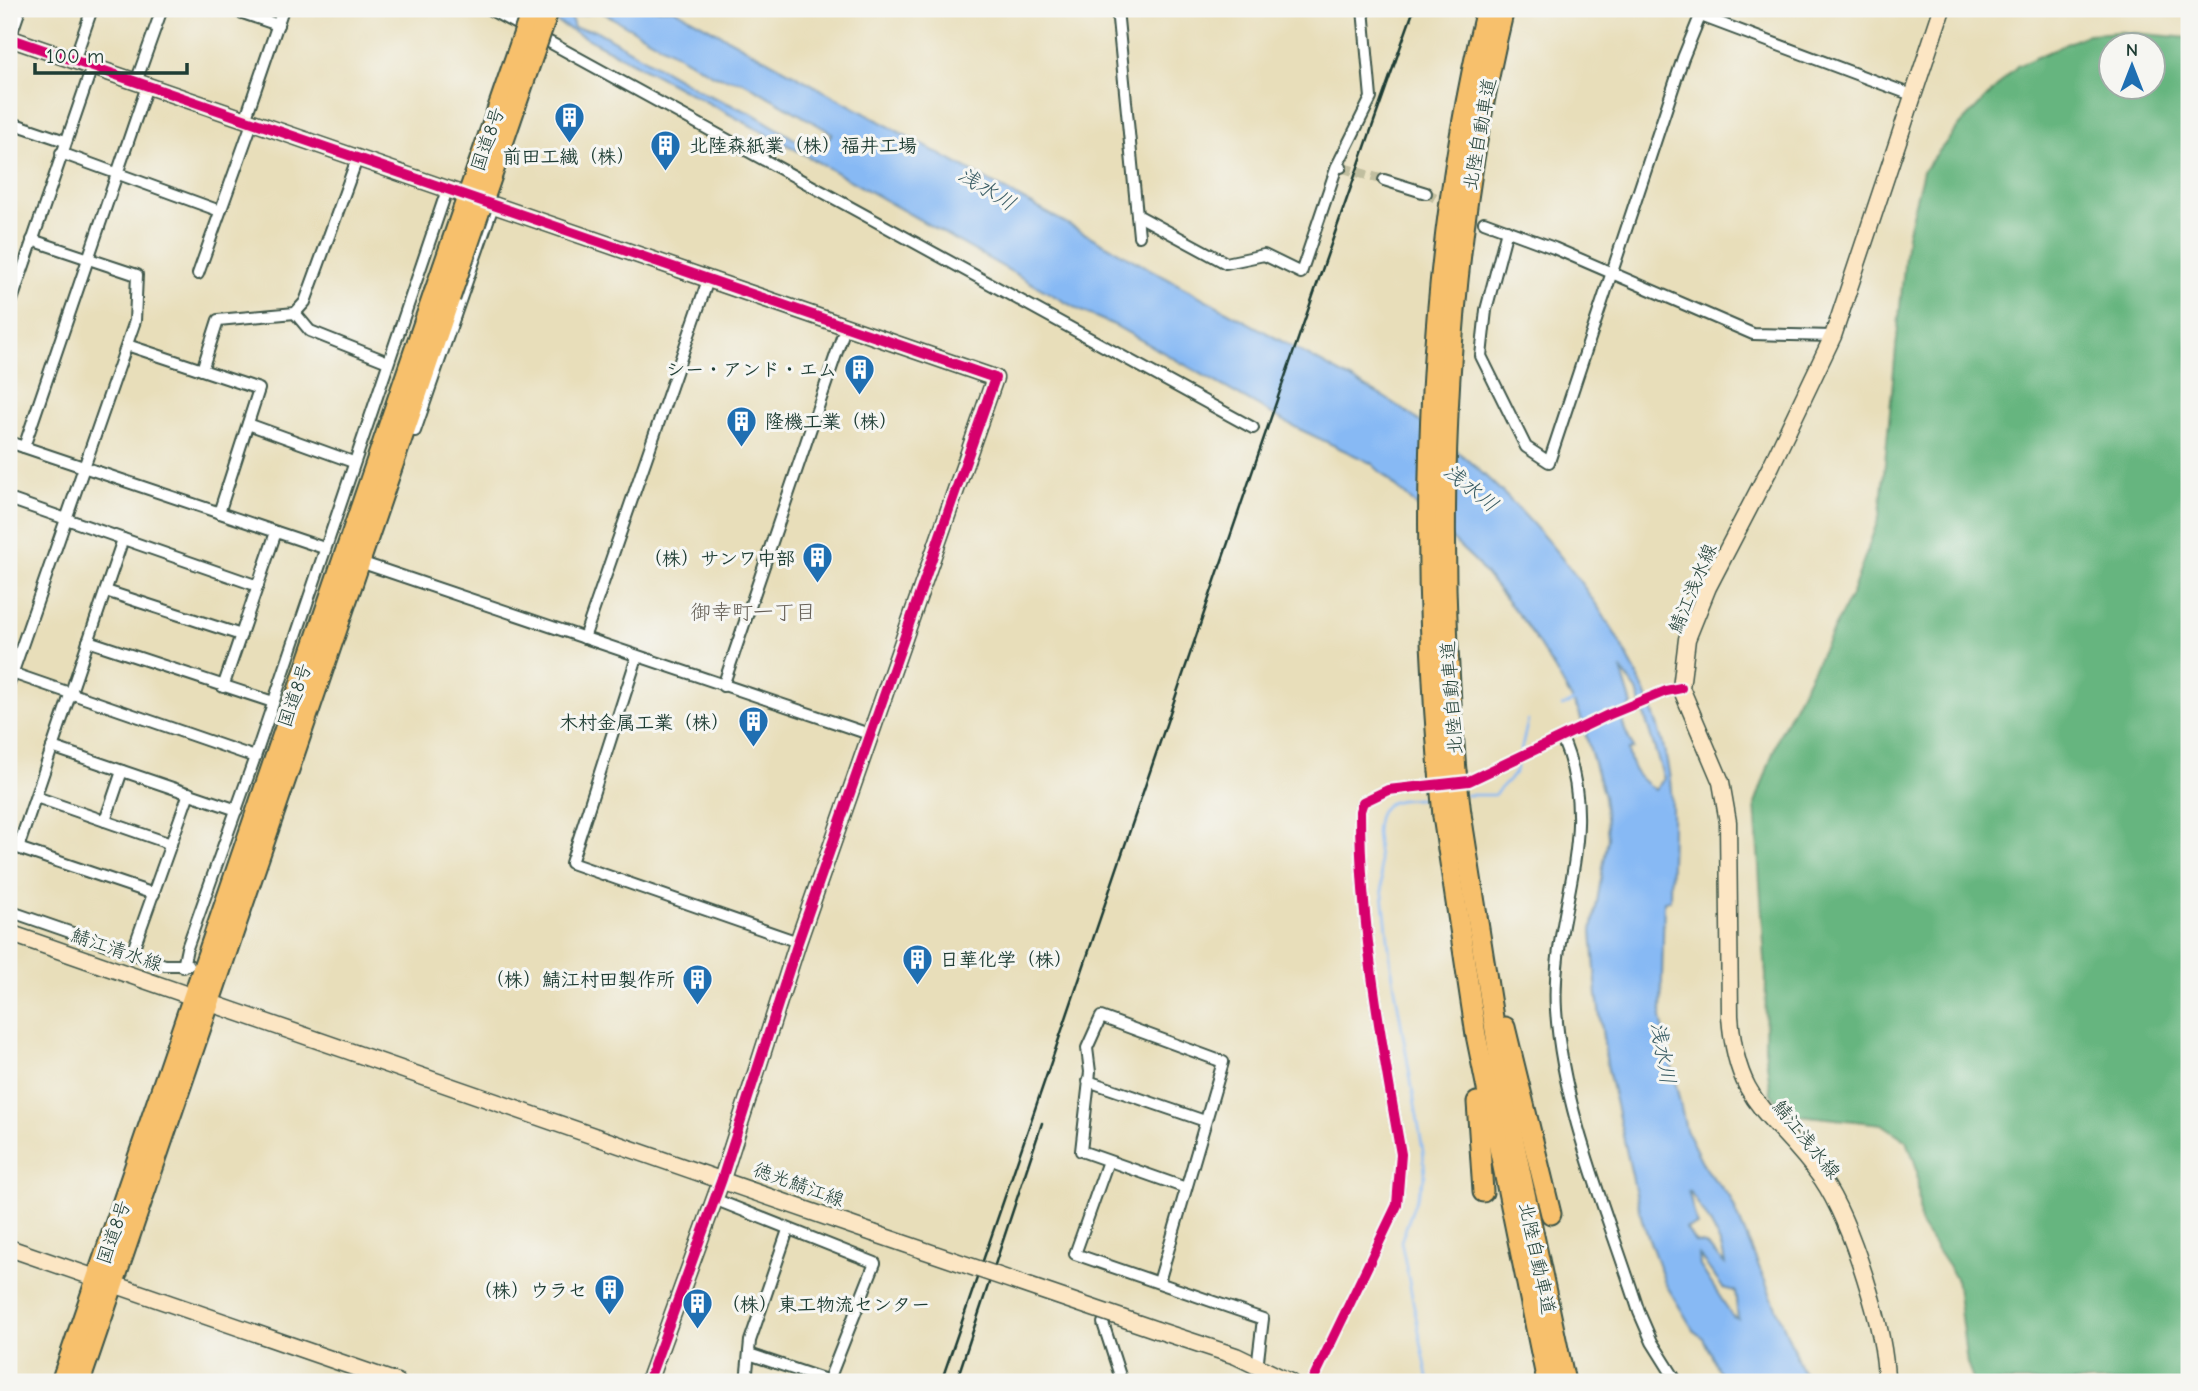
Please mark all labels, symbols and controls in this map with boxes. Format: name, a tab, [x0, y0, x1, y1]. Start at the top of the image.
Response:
scale bar	[35, 32, 187, 76]
north arrow	[2096, 32, 2166, 102]
text: N	[2126, 39, 2138, 61]
text: 100 m	[46, 44, 104, 68]
street label: 北陸自動車道	[1459, 76, 1501, 192]
building icon: 前田工繊（株）	[552, 100, 586, 144]
street label: 国道8号	[467, 104, 509, 174]
building icon: 北陸森紙業（株）福井工場	[649, 128, 683, 172]
place label: 北陸森紙業（株）福井工場	[689, 135, 917, 157]
place label: 前田工繊（株）	[502, 146, 636, 168]
water label: 浅水川	[954, 162, 1020, 216]
building icon: シー・アンド・エム	[843, 352, 877, 396]
place label: シー・アンド・エム	[666, 359, 837, 381]
building icon: 隆機工業（株）	[725, 404, 759, 448]
place label: 隆機工業（株）	[765, 411, 898, 433]
water label: 浅水川	[1439, 459, 1503, 517]
street label: 鯖江浅水線	[1664, 540, 1722, 636]
building icon: （株）サンワ中部	[801, 541, 835, 585]
place label: （株）サンワ中部	[643, 548, 795, 570]
district label: 御幸町一丁目	[690, 600, 816, 624]
street label: 北陸自動車道	[1437, 640, 1467, 756]
street label: 国道8号	[274, 660, 316, 730]
building icon: 木村金属工業（株）	[736, 705, 770, 749]
place label: 木村金属工業（株）	[559, 712, 730, 734]
street label: 鯖江清水線	[68, 924, 165, 976]
building icon: 日華化学（株）	[900, 942, 934, 986]
place label: 日華化学（株）	[940, 949, 1073, 971]
building icon: （株）鯖江村田製作所	[681, 962, 715, 1006]
place label: （株）鯖江村田製作所	[485, 969, 675, 991]
water label: 浅水川	[1646, 1020, 1680, 1086]
street label: 鯖江浅水線	[1768, 1096, 1845, 1183]
street label: 徳光鯖江線	[750, 1158, 847, 1212]
street label: 国道8号	[93, 1197, 135, 1267]
street label: 北陸自動車道	[1514, 1200, 1560, 1316]
building icon: （株）ウラセ	[593, 1273, 627, 1317]
place label: （株）ウラセ	[473, 1280, 587, 1302]
building icon: （株）東工物流センター	[681, 1287, 715, 1331]
place label: （株）東工物流センター	[721, 1294, 930, 1316]

